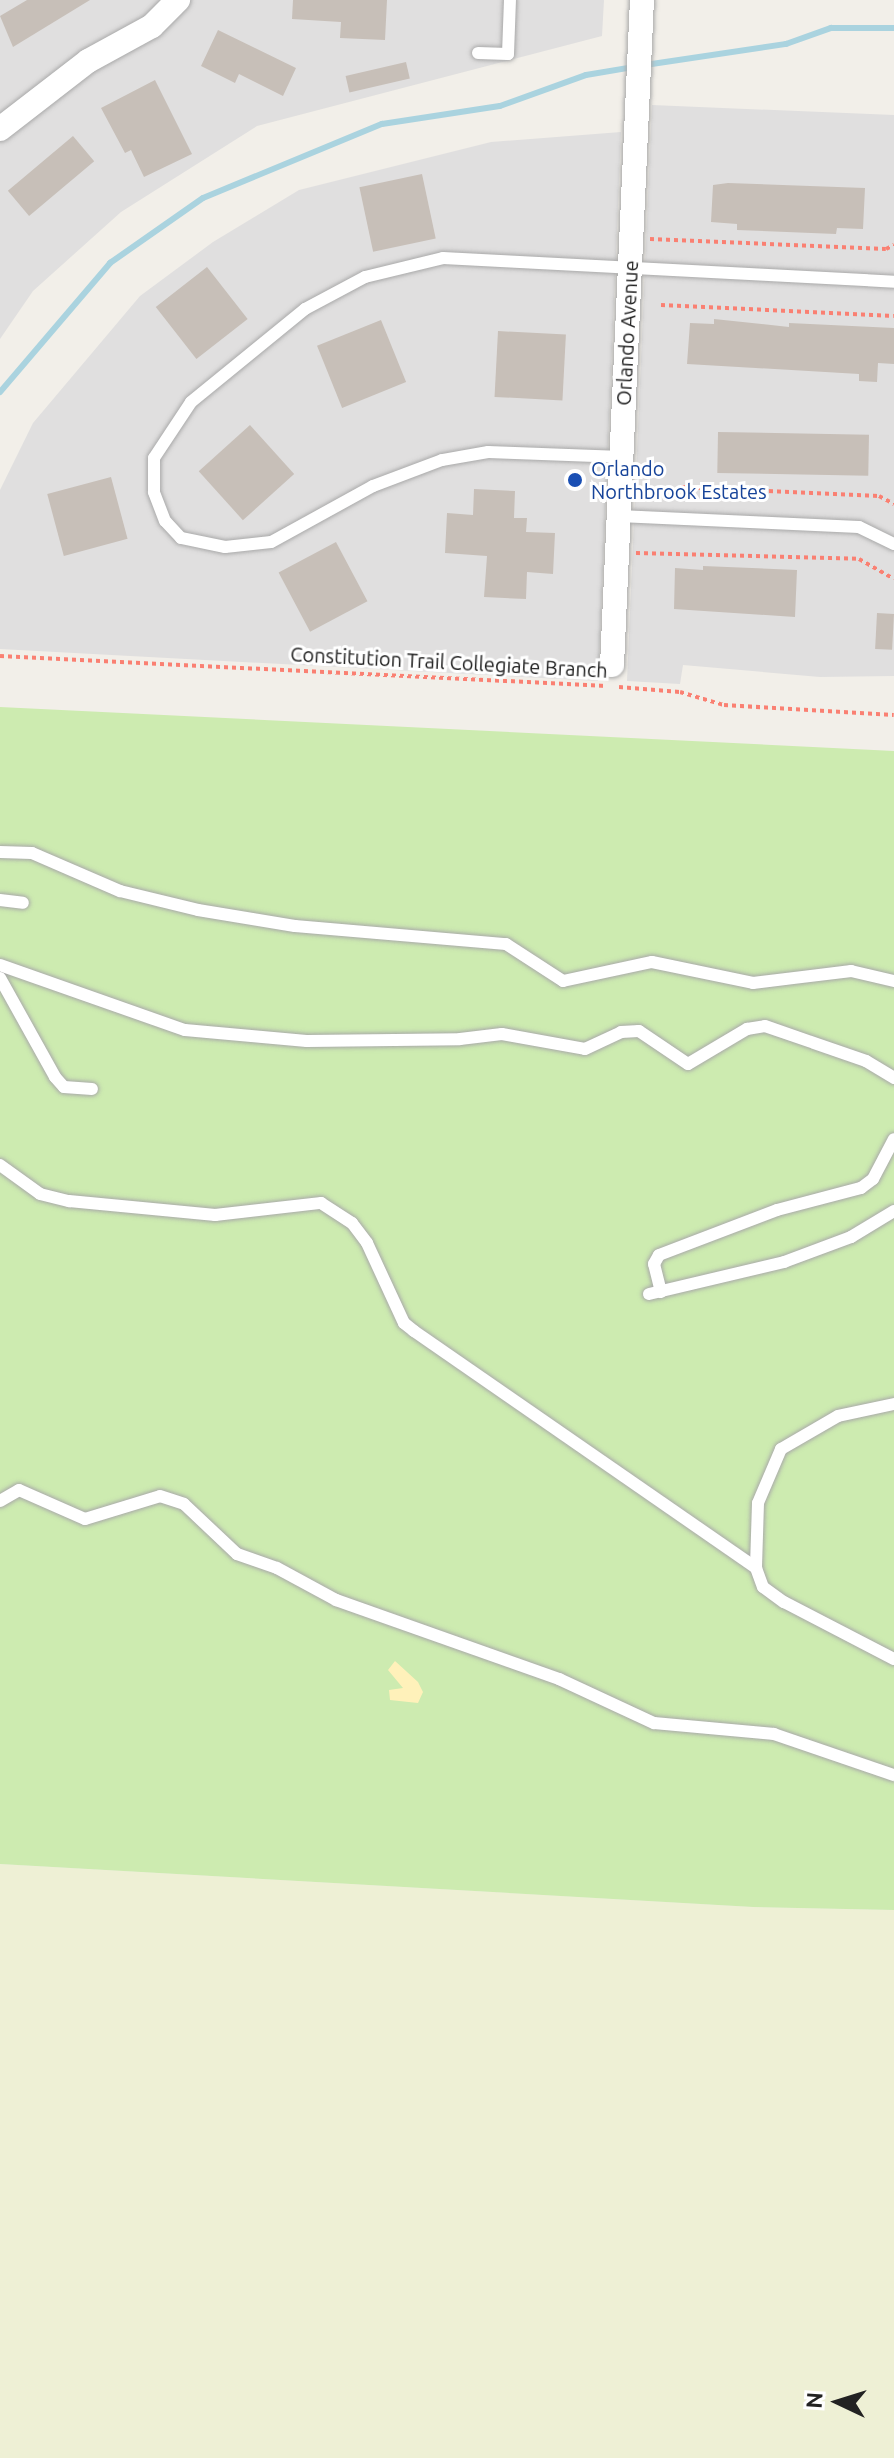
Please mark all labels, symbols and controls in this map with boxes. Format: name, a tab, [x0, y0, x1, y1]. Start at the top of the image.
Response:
street label: Orlando Avenue	[611, 260, 643, 406]
place label: Orlando Northbrook Estates	[591, 456, 767, 503]
marker: Orlando Northbrook Estates	[566, 471, 584, 489]
street label: Constitution Trail Collegiate Branch	[290, 642, 608, 682]
north arrow	[798, 2362, 878, 2442]
text: N	[801, 2391, 827, 2409]

